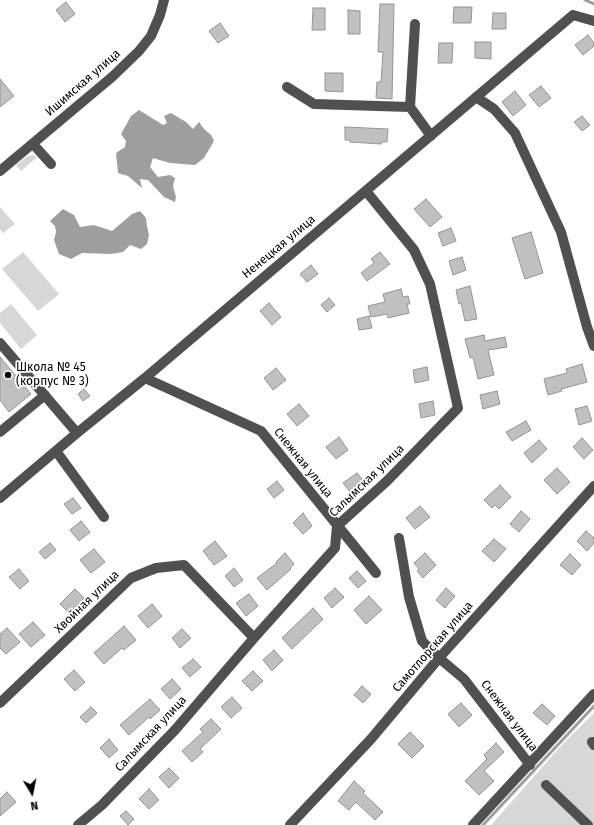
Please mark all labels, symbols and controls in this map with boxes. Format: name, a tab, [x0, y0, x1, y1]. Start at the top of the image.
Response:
street label: Ишимская улица	[43, 47, 123, 119]
street label: Ненецкая улица	[239, 212, 319, 282]
place label: Школа № 45 (корпус № 3)	[16, 361, 89, 389]
marker: Школа № 45 (корпус № 3)	[3, 370, 13, 380]
street label: Снежная улица	[270, 425, 336, 501]
street label: Салымская улица	[327, 442, 407, 520]
street label: Хвойная улица	[52, 568, 122, 636]
street label: Самотлорская улица	[390, 599, 476, 695]
street label: Снежная улица	[477, 677, 541, 755]
street label: Салымская улица	[112, 693, 190, 775]
north arrow	[12, 773, 52, 813]
text: N	[29, 798, 39, 812]

